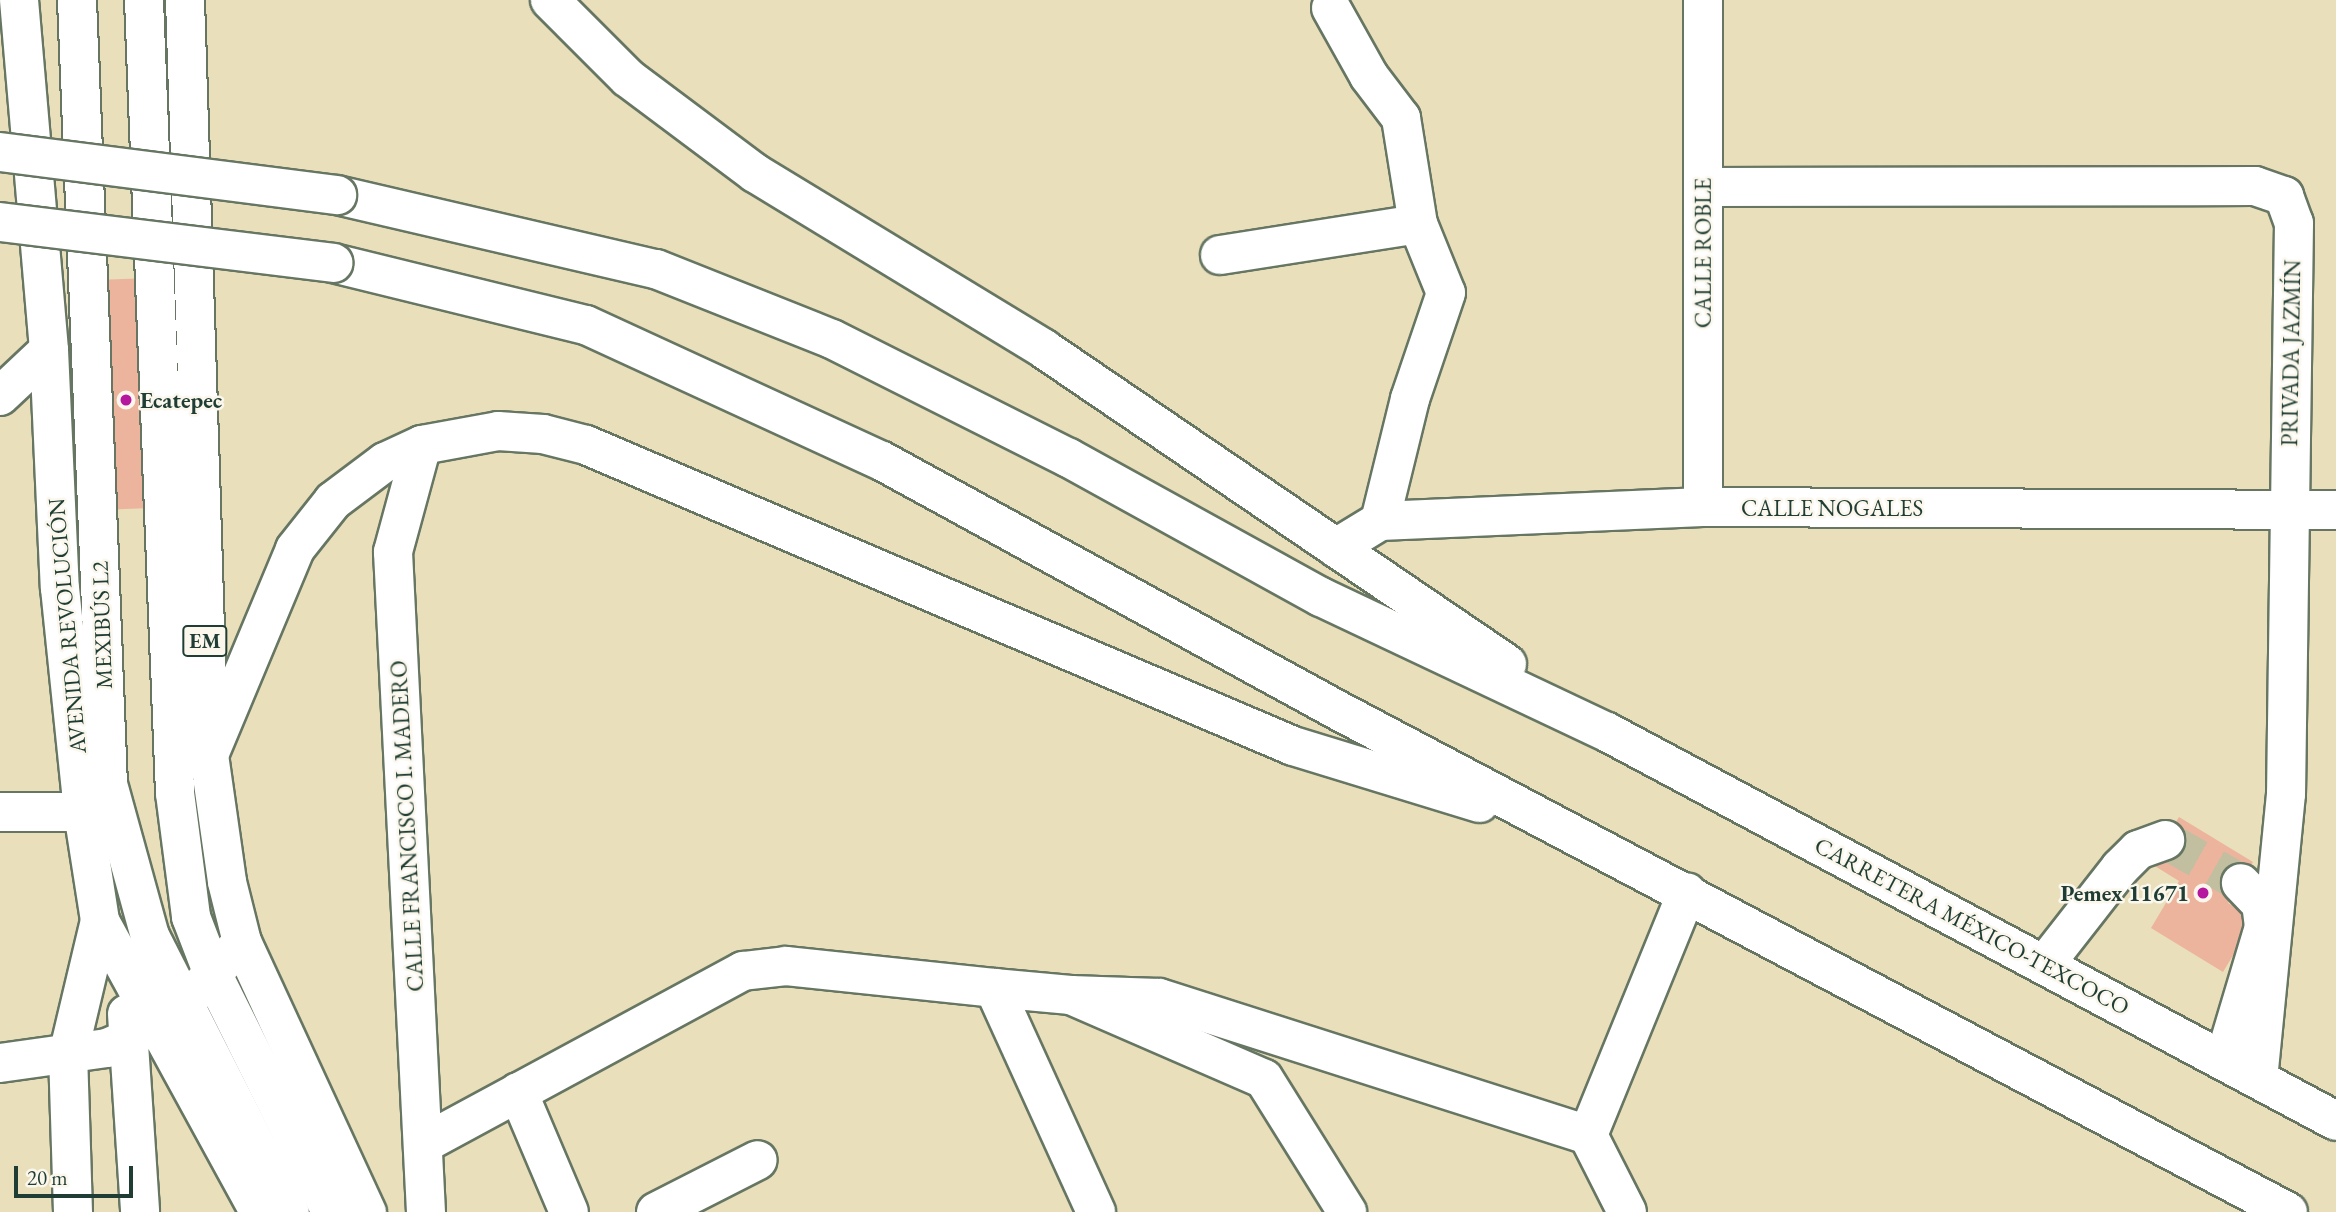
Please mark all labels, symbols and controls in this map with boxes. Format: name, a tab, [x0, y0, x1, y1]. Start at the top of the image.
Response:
street label: CALLE ROBLE	[1689, 178, 1717, 328]
street label: PRIVADA JAZMÍN	[2276, 259, 2306, 447]
place label: Ecatepec	[140, 386, 222, 414]
marker: Ecatepec	[118, 392, 134, 408]
street label: CALLE NOGALES	[1741, 494, 1923, 522]
street label: AVENIDA REVOLUCIÓN	[42, 497, 92, 755]
street label: MEXIBÚS L2	[86, 561, 118, 689]
road number: EM	[182, 624, 228, 658]
street label: CALLE FRANCISCO I. MADERO	[385, 660, 429, 992]
street label: CARRETERA MÉXICO-TEXCOCO	[1810, 831, 2134, 1021]
place label: Pemex 11671	[2060, 879, 2189, 907]
marker: Pemex 11671	[2195, 885, 2211, 901]
scale bar	[18, 1152, 136, 1196]
text: 20 m	[27, 1164, 68, 1191]

